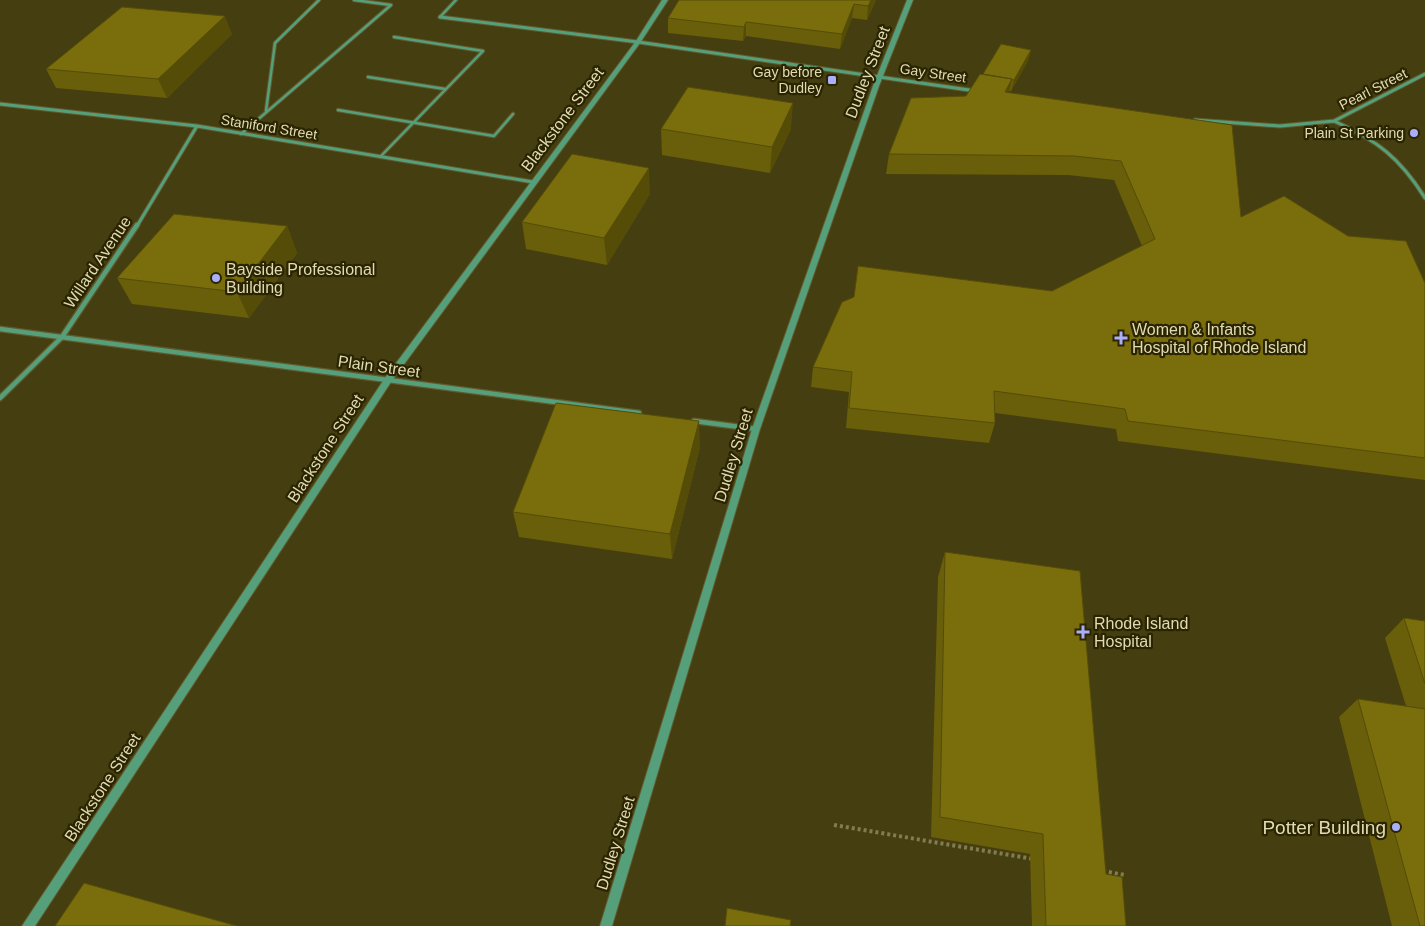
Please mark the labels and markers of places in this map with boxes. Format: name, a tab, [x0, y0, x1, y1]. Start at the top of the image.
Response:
place label: Gay before Dudley	[753, 64, 822, 96]
marker: Gay before Dudley	[826, 74, 838, 86]
place label: Plain St Parking	[1304, 125, 1404, 141]
marker: Plain St Parking	[1408, 127, 1420, 139]
place label: Bayside Professional Building	[226, 261, 375, 296]
marker: Bayside Professional Building	[210, 272, 222, 284]
place label: Women & Infants Hospital of Rhode Island	[1132, 321, 1306, 356]
marker: Women & Infants Hospital of Rhode Island	[1114, 331, 1128, 345]
place label: Rhode Island Hospital	[1094, 615, 1188, 650]
marker: Rhode Island Hospital	[1076, 625, 1090, 639]
place label: Potter Building	[1262, 817, 1386, 838]
marker: Potter Building	[1390, 821, 1402, 833]

